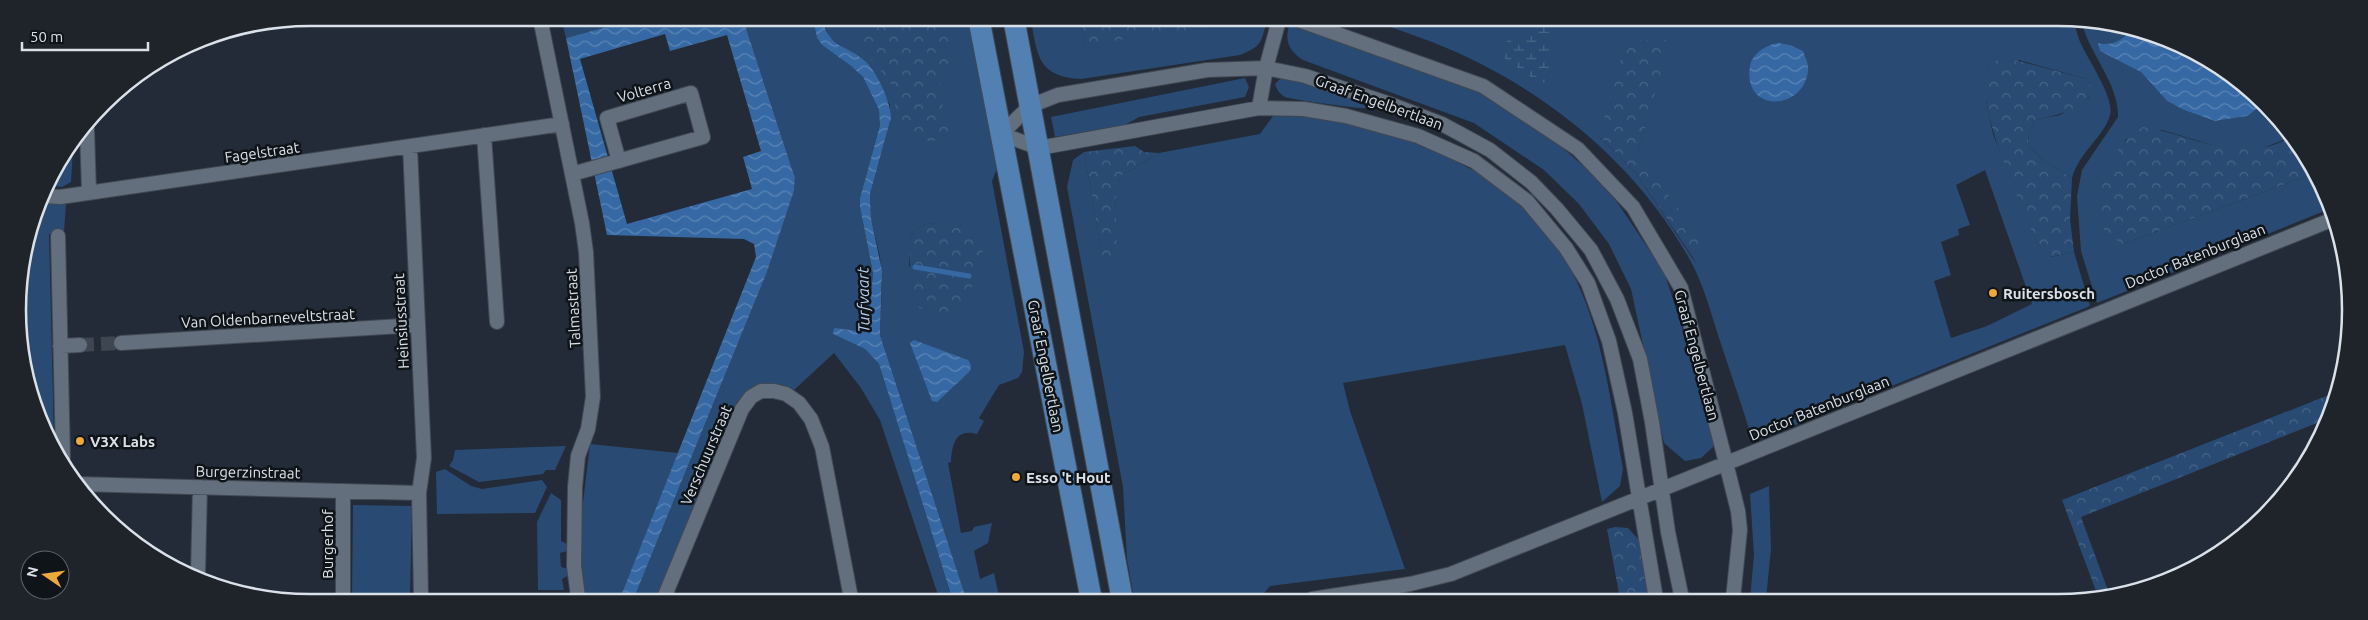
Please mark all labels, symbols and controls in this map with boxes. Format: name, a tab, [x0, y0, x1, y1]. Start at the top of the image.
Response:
scale bar	[22, 20, 149, 52]
text: 50 m	[30, 28, 63, 45]
street label: Graaf Engelbertlaan	[1313, 71, 1445, 133]
street label: Volterra	[615, 74, 673, 106]
street label: Fagelstraat	[224, 138, 301, 166]
street label: Doctor Batenburglaan	[2122, 220, 2268, 292]
water label: Turfvaart	[853, 266, 873, 333]
street label: Talmastraat	[562, 268, 584, 348]
street label: Heinsiusstraat	[390, 273, 412, 369]
place label: Ruitersbosch	[2003, 285, 2095, 302]
marker: Ruitersbosch	[1987, 287, 1999, 299]
street label: Graaf Engelbertlaan	[1671, 288, 1723, 422]
street label: Graaf Engelbertlaan	[1025, 298, 1067, 434]
street label: Van Oldenbarneveltstraat	[181, 305, 355, 331]
street label: Doctor Batenburglaan	[1746, 372, 1892, 444]
street label: Verschuurstraat	[677, 402, 735, 508]
place label: V3X Labs	[90, 433, 155, 450]
marker: V3X Labs	[74, 435, 86, 447]
street label: Burgerzinstraat	[195, 463, 301, 481]
place label: Esso 't Hout	[1026, 469, 1111, 486]
marker: Esso 't Hout	[1010, 471, 1022, 483]
street label: Burgerhof	[319, 509, 336, 579]
north arrow	[20, 550, 70, 600]
text: N	[23, 565, 41, 579]

